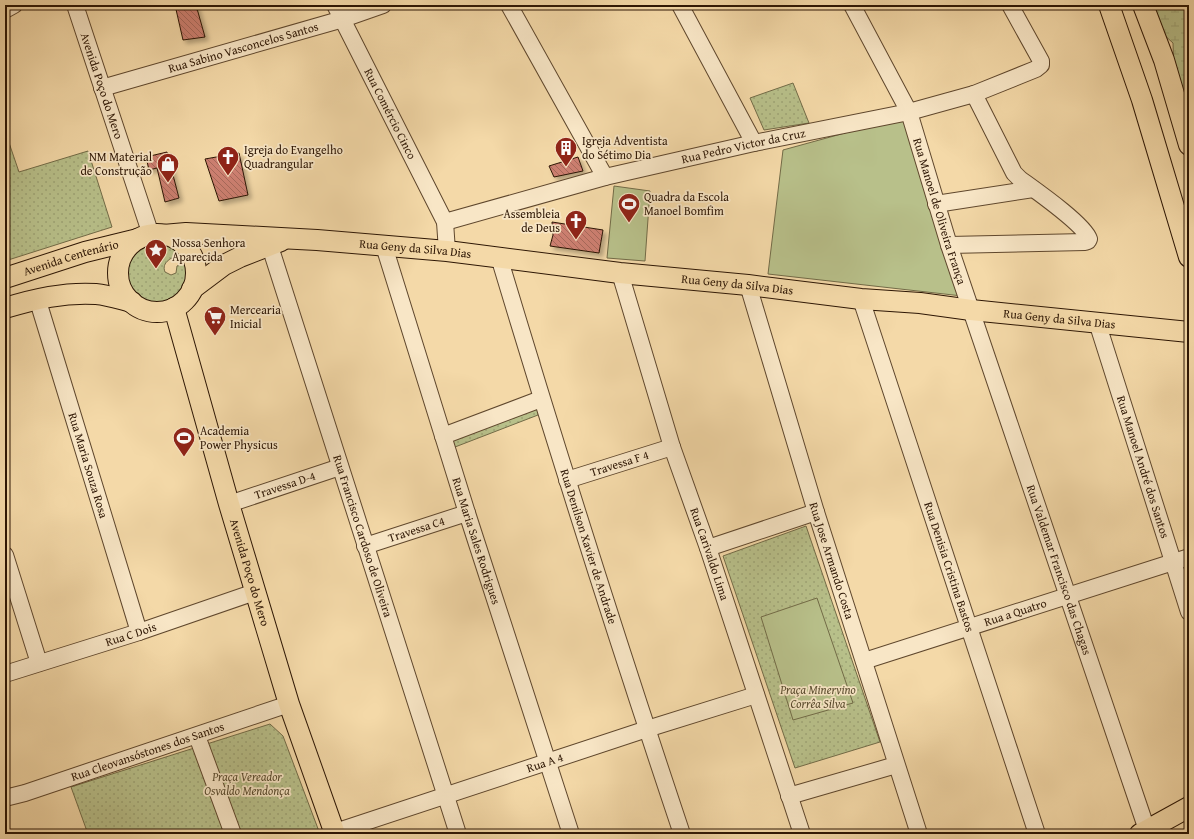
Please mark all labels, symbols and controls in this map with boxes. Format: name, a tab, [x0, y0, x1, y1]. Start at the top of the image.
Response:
street label: Rua Sabino Vasconcelos Santos	[166, 17, 321, 77]
street label: Avenida Poço do Mero	[77, 30, 128, 141]
street label: Rua Comércio Cinco	[360, 65, 421, 162]
street label: Rua Pedro Victor da Cruz	[680, 124, 807, 167]
place label: Igreja Adventista do Sétimo Dia	[582, 132, 668, 163]
building icon: Igreja Adventista do Sétimo Dia	[553, 135, 579, 168]
street label: Rua Manoel de Oliveira França	[909, 136, 971, 287]
place label: Igreja do Evangelho Quadrangular	[244, 141, 343, 172]
church icon: Igreja do Evangelho Quadrangular	[215, 144, 241, 177]
place label: NM Material de Construção	[80, 148, 153, 179]
shop icon: NM Material de Construção	[155, 151, 181, 184]
place label: Quadra da Escola Manoel Bomfim	[644, 188, 729, 219]
sports icon: Quadra da Escola Manoel Bomfim	[616, 191, 642, 224]
place label: Assembleia de Deus	[504, 205, 560, 236]
church icon: Assembleia de Deus	[563, 208, 589, 241]
place label: Nossa Senhora Aparecida	[172, 234, 246, 265]
street label: Avenida Centenário	[21, 235, 120, 280]
street label: Rua Geny da Silva Dias	[359, 235, 473, 262]
place icon: Nossa Senhora Aparecida	[143, 237, 169, 270]
street label: Rua Geny da Silva Dias	[681, 270, 794, 299]
place label: Mercearia Inicial	[230, 301, 281, 332]
supermarket icon: Mercearia Inicial	[202, 304, 228, 337]
street label: Rua Geny da Silva Dias	[1003, 304, 1116, 333]
street label: Rua Manoel André dos Santos	[1113, 393, 1174, 540]
street label: Rua Maria Souza Rosa	[64, 410, 113, 520]
place label: Academia Power Physicus	[200, 422, 278, 453]
sports icon: Academia Power Physicus	[171, 425, 197, 458]
street label: Travessa F 4	[588, 446, 651, 480]
street label: Rua Francisco Cardoso de Oliveira	[329, 453, 397, 620]
street label: Travessa D-4	[252, 467, 318, 503]
street label: Rua Denilson Xavier de Andrade	[556, 467, 622, 626]
street label: Rua Maria Sales Rodrigues	[448, 475, 505, 607]
street label: Rua Valdemar Francisco das Chagas	[1023, 482, 1096, 657]
street label: Rua Denisia Cristina Bastos	[920, 499, 979, 634]
street label: Rua Jose Armando Costa	[806, 500, 859, 621]
street label: Rua Carivaldo Lima	[686, 505, 734, 603]
street label: Travessa C4	[386, 512, 447, 546]
street label: Avenida Poço do Mero	[226, 517, 274, 628]
street label: Rua a Quatro	[982, 594, 1049, 630]
street label: Rua C Dois	[103, 618, 159, 650]
park label: Praça Minervino Corrêa Silva	[779, 681, 856, 712]
street label: Rua Cleovansóstones dos Santos	[69, 717, 226, 785]
street label: Rua A 4	[524, 748, 565, 776]
park label: Praça Vereador Osvaldo Mendonça	[204, 768, 290, 799]

